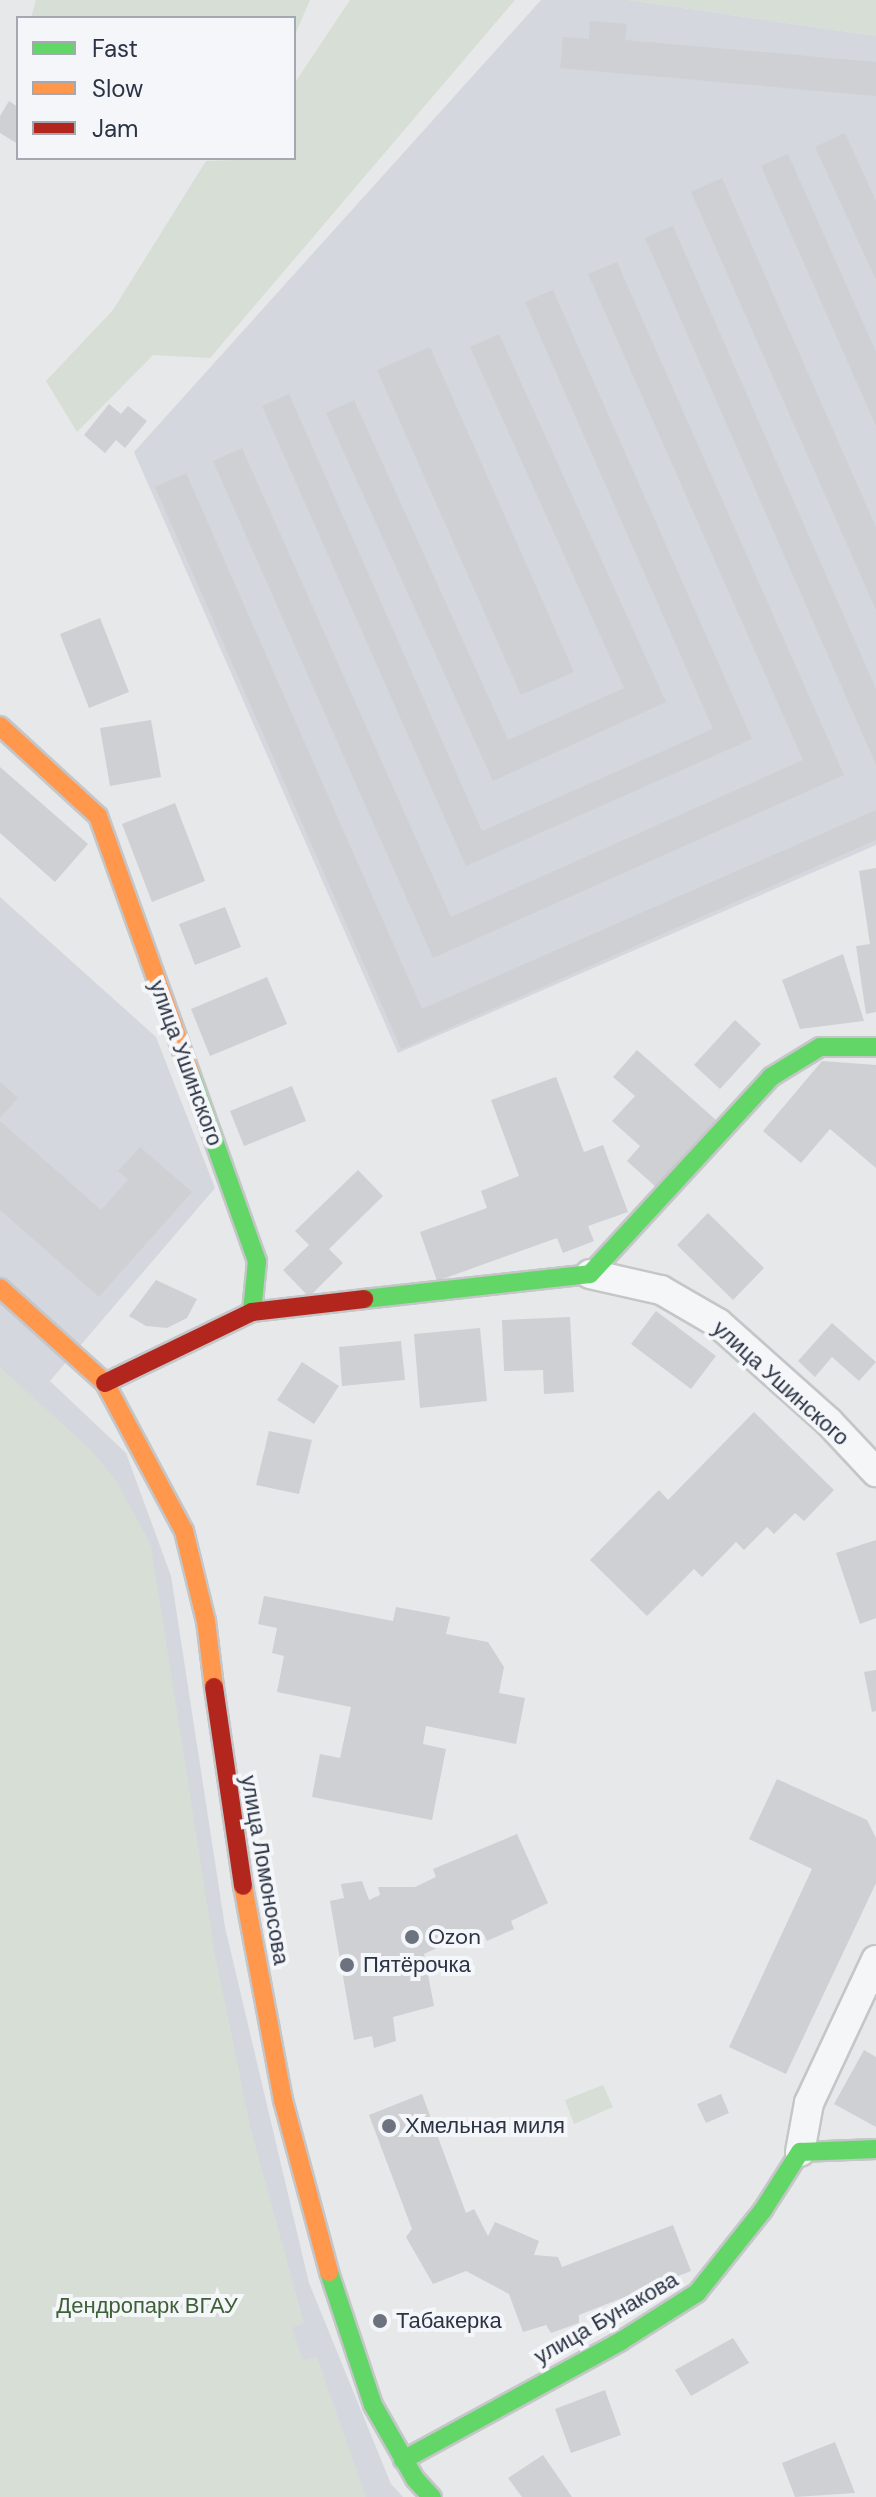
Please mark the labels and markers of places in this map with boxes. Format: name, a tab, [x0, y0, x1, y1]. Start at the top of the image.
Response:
place label: Ozon	[428, 1924, 481, 1950]
marker: Ozon	[403, 1928, 421, 1946]
place label: Пятёрочка	[363, 1952, 471, 1978]
marker: Пятёрочка	[338, 1956, 356, 1974]
place label: Хмельная миля	[405, 2113, 565, 2139]
marker: Хмельная миля	[380, 2117, 398, 2135]
place label: Табакерка	[396, 2308, 502, 2334]
marker: Табакерка	[371, 2312, 389, 2330]

